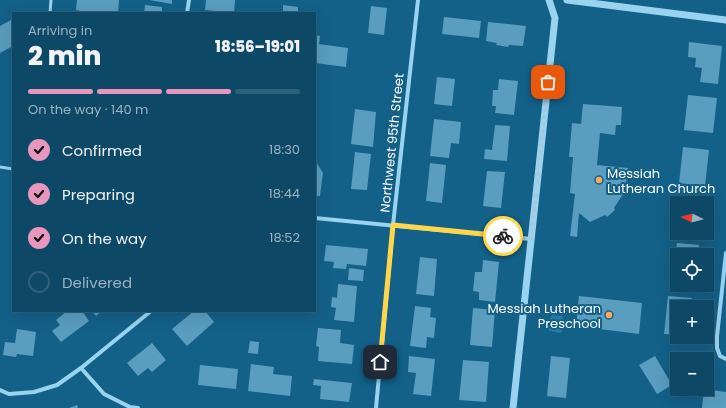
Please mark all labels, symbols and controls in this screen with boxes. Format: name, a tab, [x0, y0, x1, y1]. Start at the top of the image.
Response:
text: Arriving in	[28, 21, 92, 40]
text: 18:56–19:01	[215, 36, 300, 57]
text: 2 min	[28, 38, 101, 74]
pin	[531, 65, 565, 99]
icon: bag	[537, 71, 559, 93]
street label: Northwest 95th Street	[375, 72, 409, 214]
text: On the way · 140 m	[28, 100, 148, 119]
icon: check	[28, 139, 50, 161]
text: Confirmed	[62, 140, 142, 161]
text: 18:30	[269, 140, 300, 159]
place label: Messiah Lutheran Church	[607, 164, 715, 198]
marker: Messiah Lutheran Church	[594, 175, 604, 185]
icon: check	[28, 183, 50, 205]
text: Preparing	[62, 184, 135, 205]
text: 18:44	[269, 184, 300, 203]
north arrow	[670, 196, 714, 240]
map controls	[670, 196, 714, 396]
courier	[483, 216, 523, 256]
icon: bike	[492, 225, 514, 247]
icon: check	[28, 227, 50, 249]
text: On the way	[62, 228, 147, 249]
text: 18:52	[269, 228, 300, 247]
button: locate	[670, 248, 714, 292]
text: Delivered	[62, 272, 132, 293]
place label: Messiah Lutheran Preschool	[487, 299, 601, 333]
button: +	[670, 300, 714, 344]
marker: Messiah Lutheran Preschool	[604, 310, 614, 320]
pin	[363, 345, 397, 379]
icon: home	[369, 351, 391, 373]
button: −	[670, 352, 714, 396]

